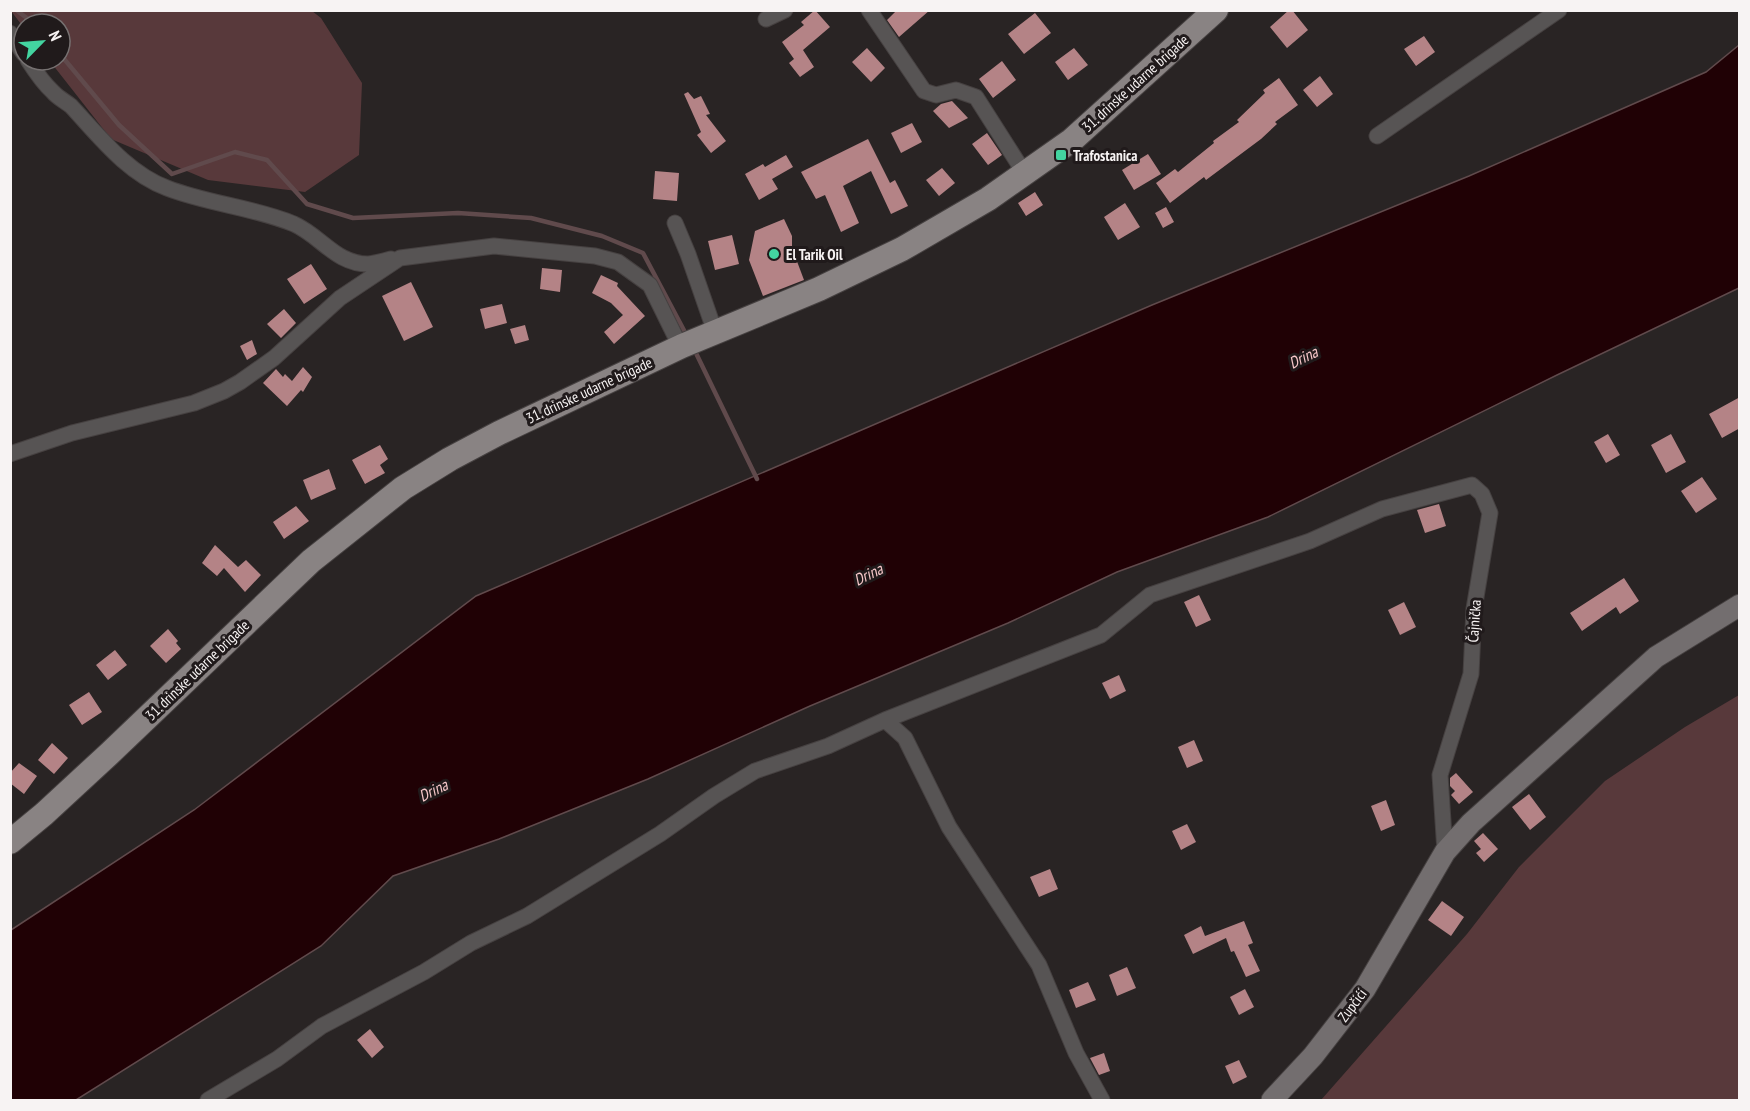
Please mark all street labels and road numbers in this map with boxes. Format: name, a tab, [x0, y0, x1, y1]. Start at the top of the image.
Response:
street label: 31. drinske udarne brigade	[1078, 30, 1192, 136]
street label: 31. drinske udarne brigade	[523, 352, 655, 428]
street label: Čajnička	[1463, 599, 1485, 643]
street label: 31. drinske udarne brigade	[141, 616, 253, 724]
street label: Zupčići	[1333, 985, 1371, 1025]

